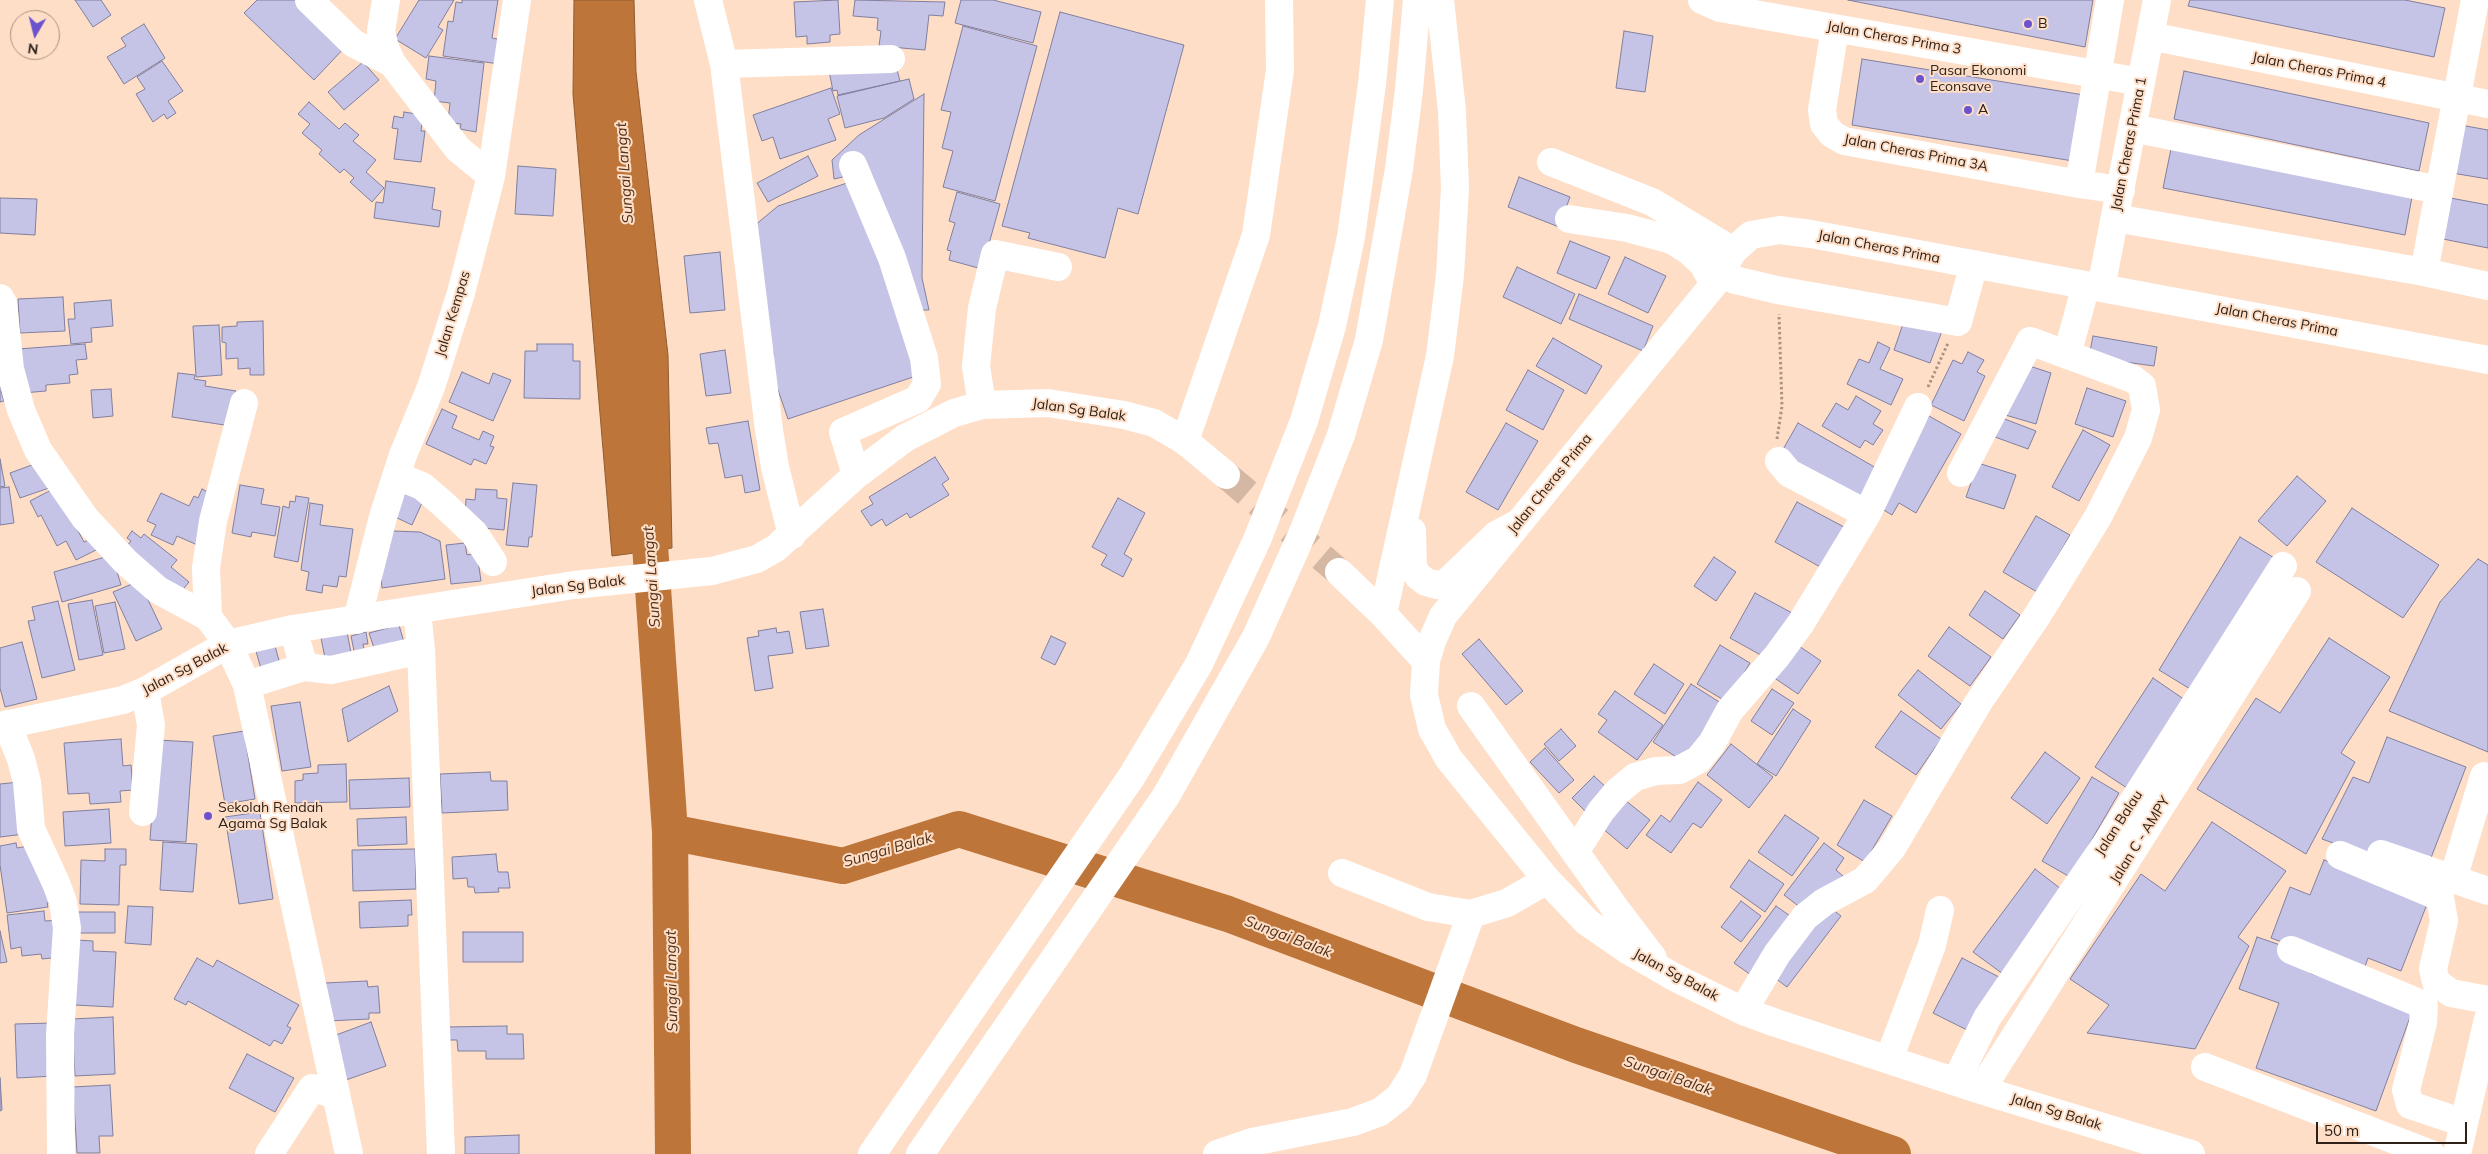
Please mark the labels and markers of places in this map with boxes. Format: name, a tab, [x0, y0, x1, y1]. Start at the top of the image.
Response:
place label: B	[2038, 16, 2048, 32]
marker: B	[2022, 18, 2034, 30]
place label: Pasar Ekonomi Econsave	[1930, 63, 2026, 95]
marker: Pasar Ekonomi Econsave	[1914, 73, 1926, 85]
place label: A	[1978, 102, 1988, 118]
marker: A	[1962, 104, 1974, 116]
place label: Sekolah Rendah Agama Sg Balak	[218, 800, 327, 832]
marker: Sekolah Rendah Agama Sg Balak	[202, 810, 214, 822]

